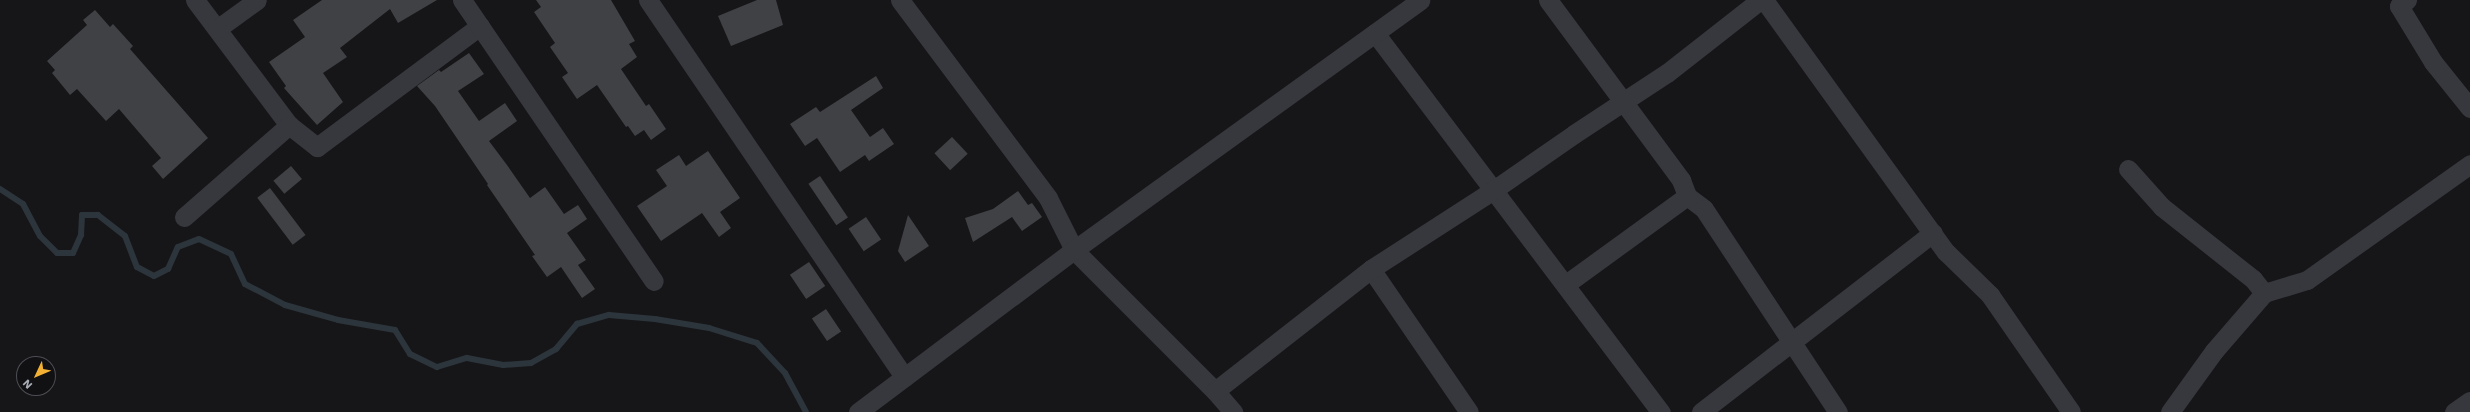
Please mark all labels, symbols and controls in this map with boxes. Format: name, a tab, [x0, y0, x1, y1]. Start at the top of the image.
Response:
north arrow	[16, 356, 56, 396]
text: N	[20, 377, 35, 391]

